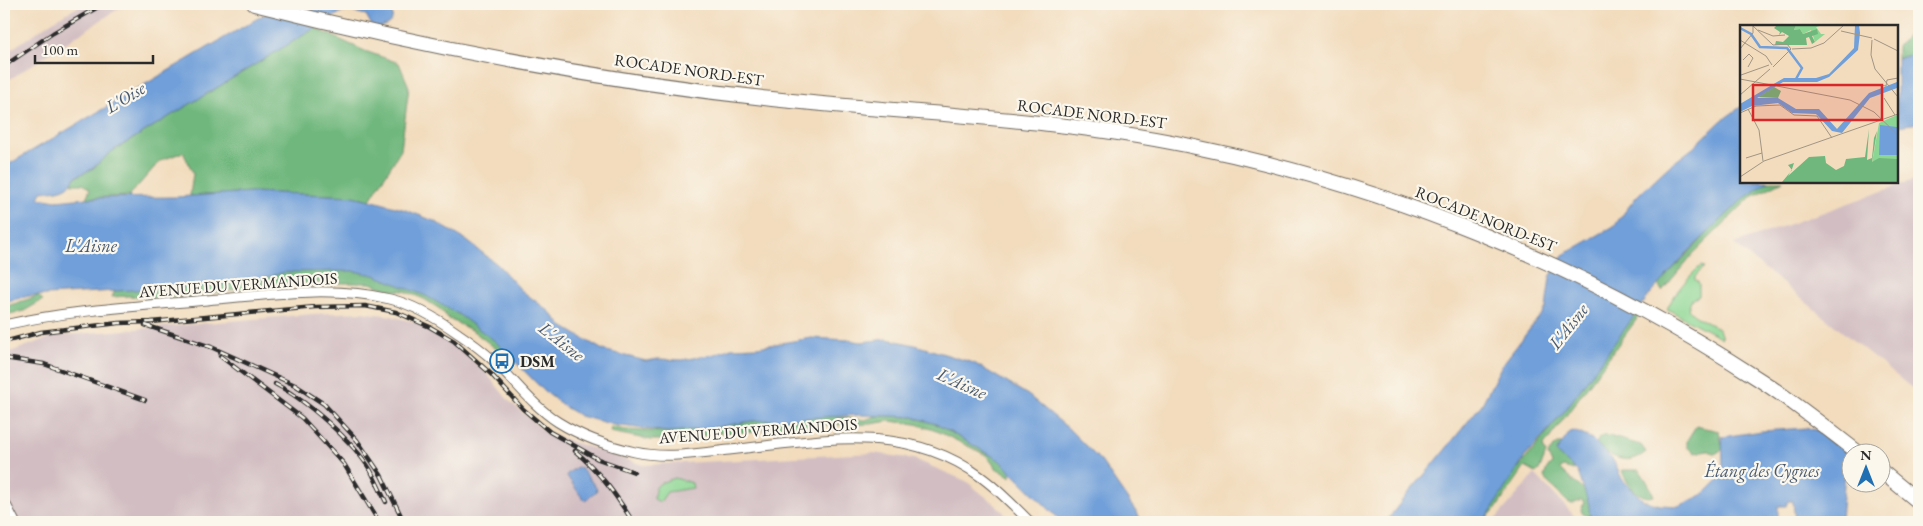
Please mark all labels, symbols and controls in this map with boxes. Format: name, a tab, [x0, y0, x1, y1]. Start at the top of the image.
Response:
inset map	[1740, 25, 1898, 182]
scale bar	[35, 32, 152, 64]
text: 100 m	[42, 40, 79, 59]
street label: ROCADE NORD-EST	[613, 49, 765, 91]
water label: L'Oise	[100, 76, 150, 118]
street label: ROCADE NORD-EST	[1016, 94, 1168, 134]
street label: ROCADE NORD-EST	[1412, 181, 1560, 257]
water label: L'Aisne	[64, 234, 118, 257]
street label: AVENUE DU VERMANDOIS	[137, 268, 338, 302]
water label: L'Aisne	[1542, 298, 1594, 354]
water label: L'Aisne	[534, 315, 590, 367]
bus stop icon: DSM	[489, 348, 515, 374]
place label: DSM	[520, 351, 555, 372]
water label: L'Aisne	[933, 362, 991, 404]
street label: AVENUE DU VERMANDOIS	[657, 414, 858, 448]
north arrow	[1840, 444, 1890, 494]
text: N	[1860, 446, 1872, 464]
water label: Étang des Cygnes	[1704, 459, 1820, 483]

